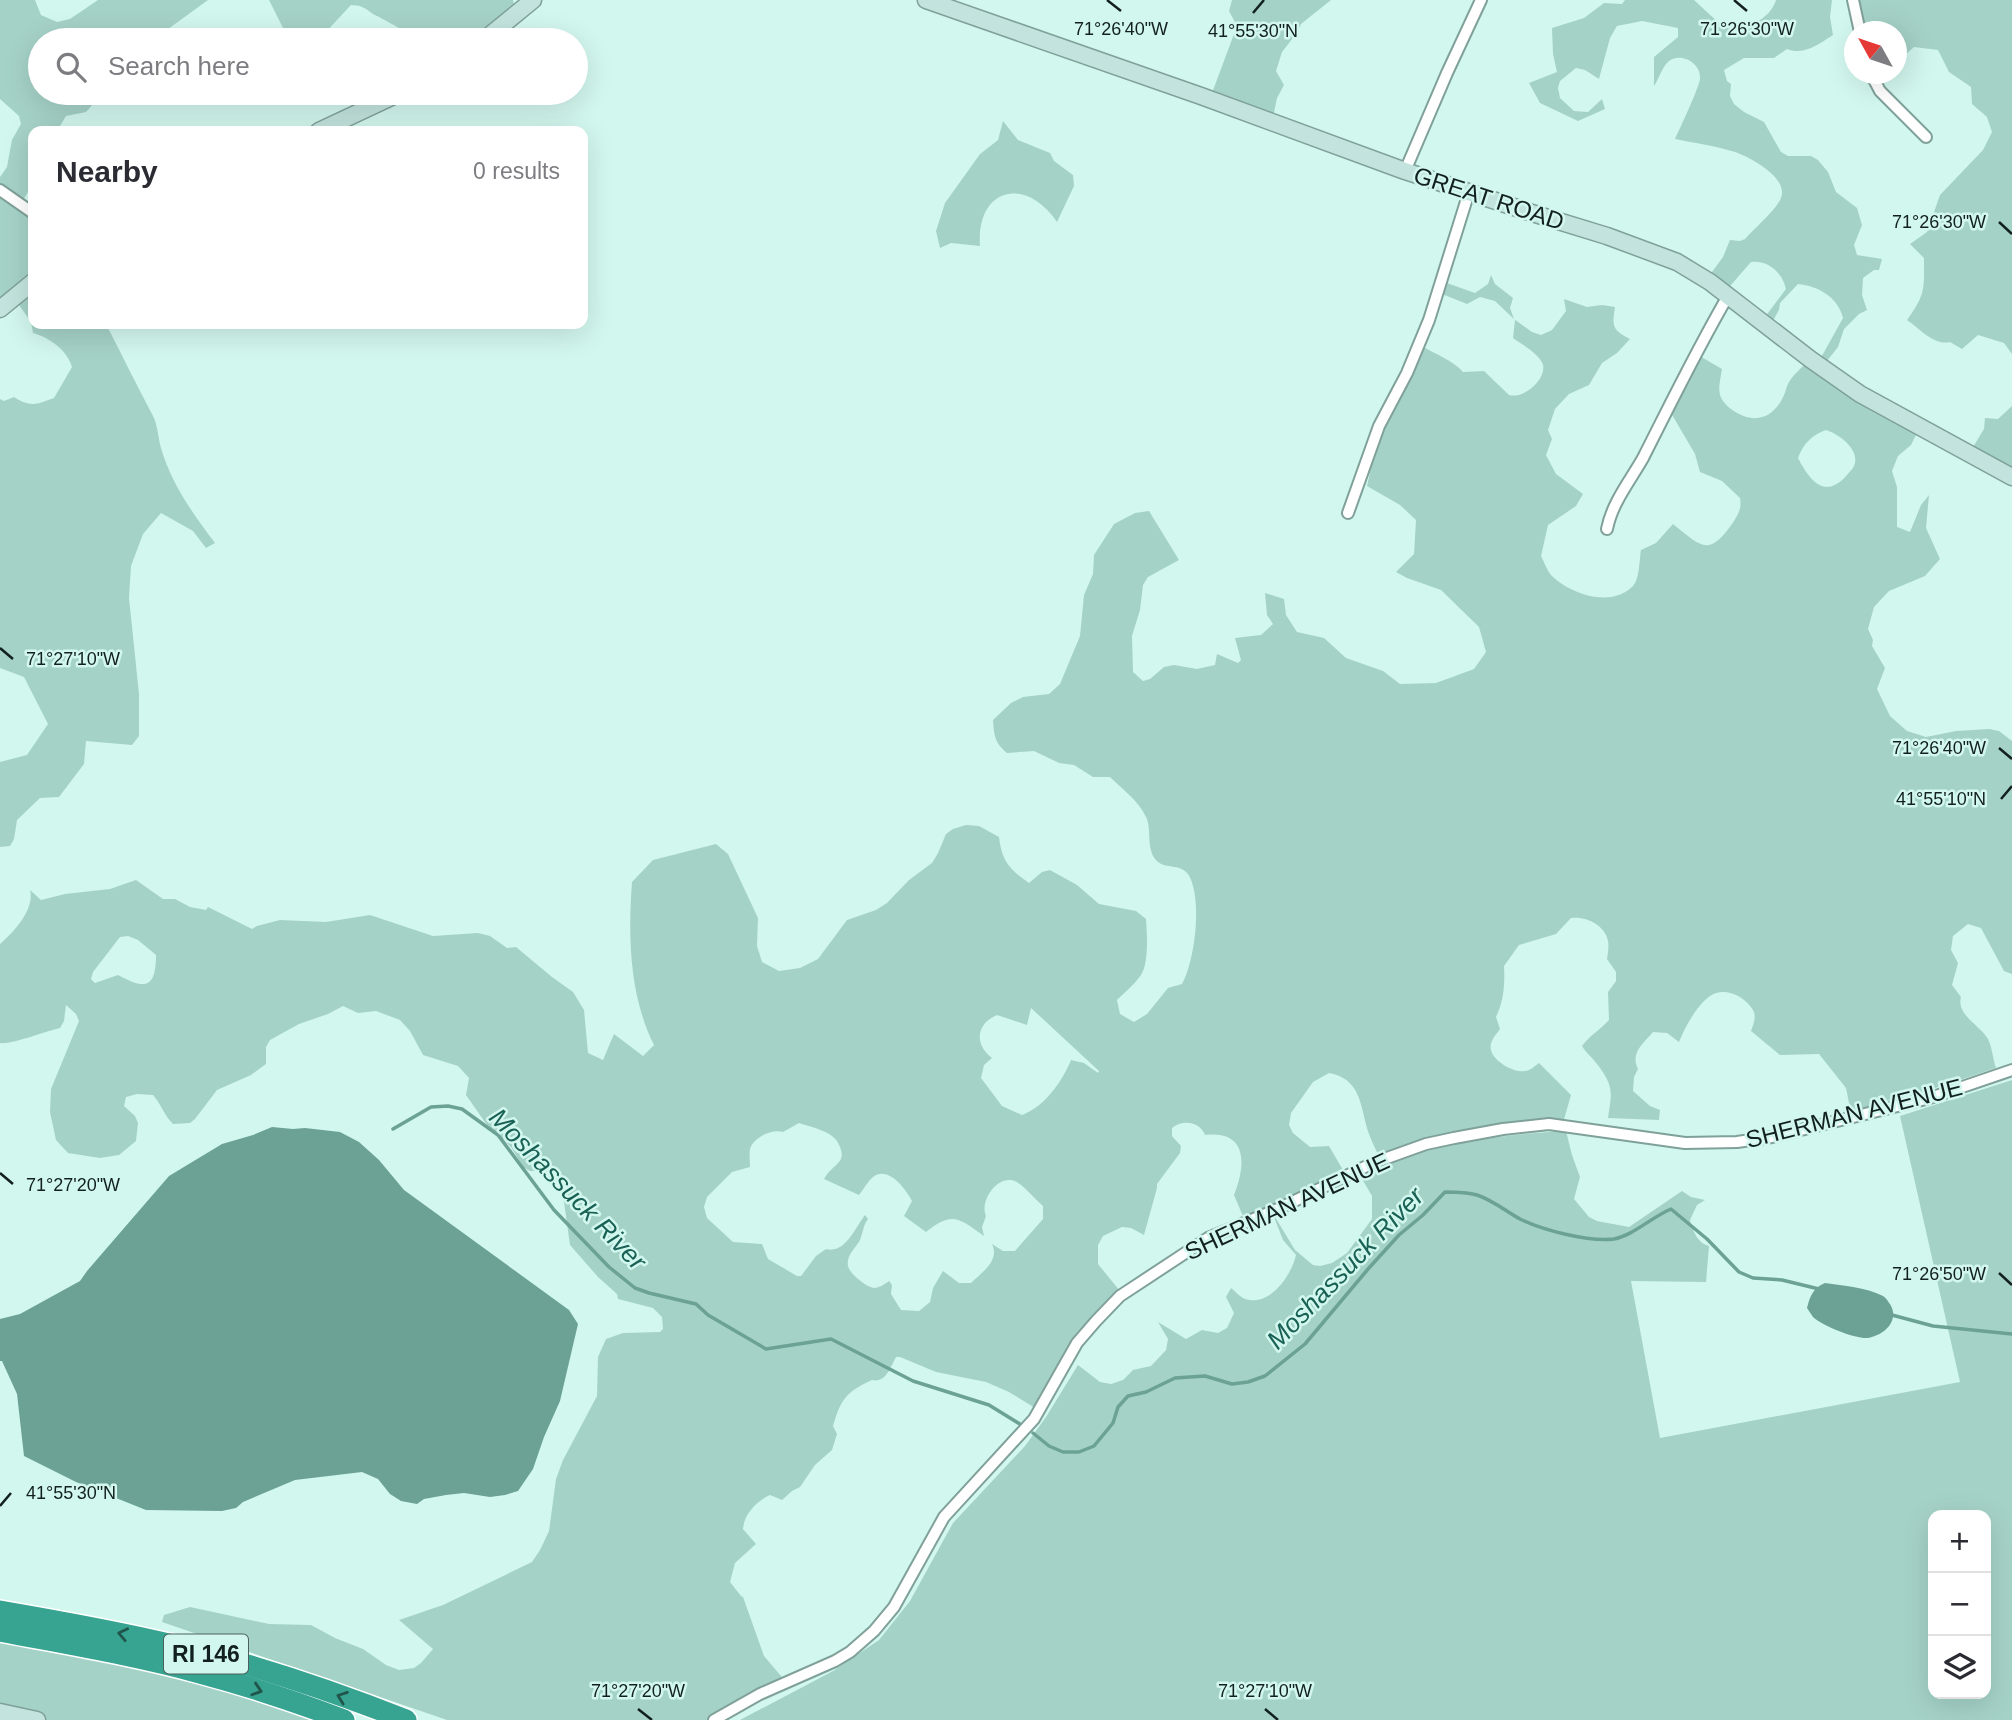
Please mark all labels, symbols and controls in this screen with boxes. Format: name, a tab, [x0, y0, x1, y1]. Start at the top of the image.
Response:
text: 71°26'40"W	[1074, 19, 1168, 39]
text: 71°26'30"W	[1700, 19, 1794, 39]
text: 41°55'30"N	[1208, 21, 1298, 41]
north arrow	[1844, 21, 1907, 84]
search box	[28, 28, 588, 105]
icon: search	[52, 48, 90, 86]
text: Search here	[108, 51, 250, 81]
text: Nearby	[56, 155, 158, 188]
text: 0 results	[473, 158, 560, 184]
street label: GREAT ROAD	[1410, 161, 1568, 235]
text: 71°26'30"W	[1892, 212, 1986, 232]
text: 71°27'10"W	[26, 649, 120, 669]
text: 71°26'40"W	[1892, 738, 1986, 758]
text: 41°55'10"N	[1896, 789, 1986, 809]
street label: SHERMAN AVENUE	[1743, 1073, 1965, 1153]
water label: Moshassuck River	[483, 1102, 653, 1277]
street label: SHERMAN AVENUE	[1181, 1147, 1393, 1265]
text: 71°27'20"W	[26, 1175, 120, 1195]
water label: Moshassuck River	[1260, 1180, 1430, 1355]
text: 71°26'50"W	[1892, 1264, 1986, 1284]
text: 41°55'30"N	[26, 1483, 116, 1503]
map controls	[1928, 1510, 1991, 1699]
button: +	[1928, 1510, 1991, 1573]
button: −	[1928, 1573, 1991, 1636]
one-way arrow	[117, 1627, 129, 1642]
road number: RI 146	[164, 1634, 248, 1674]
button: layers	[1928, 1636, 1991, 1699]
text: 71°27'20"W	[591, 1681, 685, 1701]
text: 71°27'10"W	[1218, 1681, 1312, 1701]
one-way arrow	[251, 1682, 263, 1696]
one-way arrow	[336, 1691, 348, 1705]

